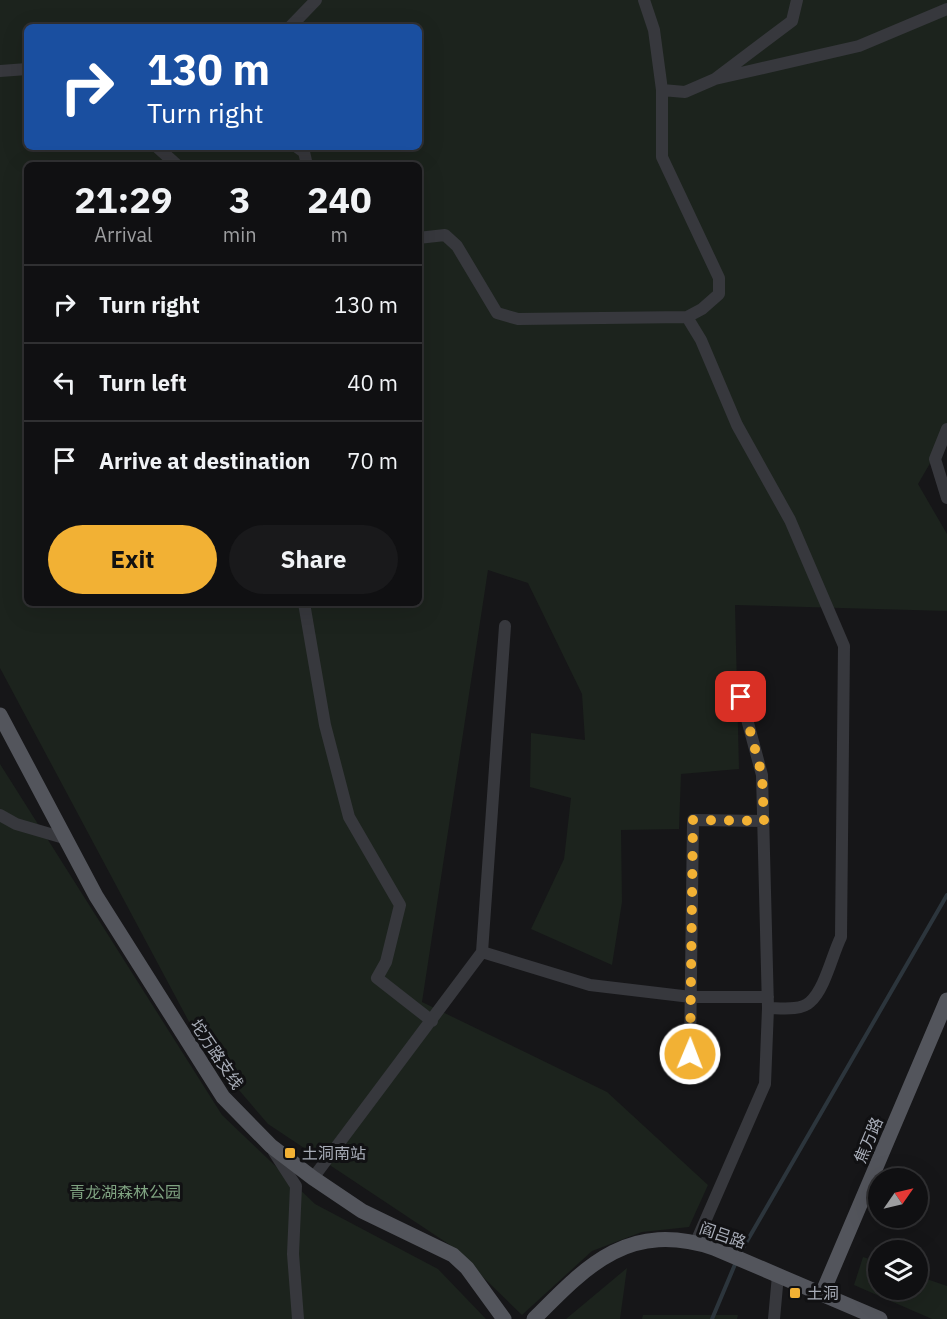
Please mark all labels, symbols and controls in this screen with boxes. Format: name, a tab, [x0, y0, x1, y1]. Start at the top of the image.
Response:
text: 130 m	[147, 42, 270, 97]
icon: right	[48, 48, 126, 126]
text: Turn right	[147, 95, 264, 130]
text: 21:29	[74, 176, 173, 223]
text: 3	[229, 176, 251, 223]
text: 240	[307, 176, 372, 223]
text: Arrival	[94, 221, 153, 248]
text: min	[223, 221, 257, 248]
text: m	[331, 221, 348, 248]
icon: right	[48, 288, 81, 321]
text: Turn right	[99, 290, 200, 319]
text: 130 m	[334, 290, 398, 319]
icon: left	[48, 366, 81, 399]
text: Turn left	[99, 368, 187, 397]
text: 40 m	[347, 368, 398, 397]
icon: arrive	[48, 444, 81, 477]
text: Arrive at destination	[99, 446, 310, 475]
text: 70 m	[347, 446, 398, 475]
button: Exit	[48, 525, 217, 594]
button: Share	[229, 525, 398, 594]
pin	[715, 671, 766, 722]
icon: arrive	[724, 680, 757, 713]
street label: 坨万路支线	[186, 1015, 248, 1093]
position arrow	[658, 1022, 722, 1086]
street label: 焦万路	[849, 1114, 887, 1166]
place label: 土洞南站	[302, 1143, 366, 1163]
marker: 土洞南站	[283, 1146, 297, 1160]
north arrow	[868, 1168, 928, 1228]
map controls	[868, 1168, 928, 1300]
park label: 青龙湖森林公园	[69, 1182, 181, 1202]
street label: 阎吕路	[697, 1218, 749, 1252]
button: layers	[868, 1240, 928, 1300]
place label: 土洞	[807, 1283, 839, 1303]
marker: 土洞	[788, 1286, 802, 1300]

